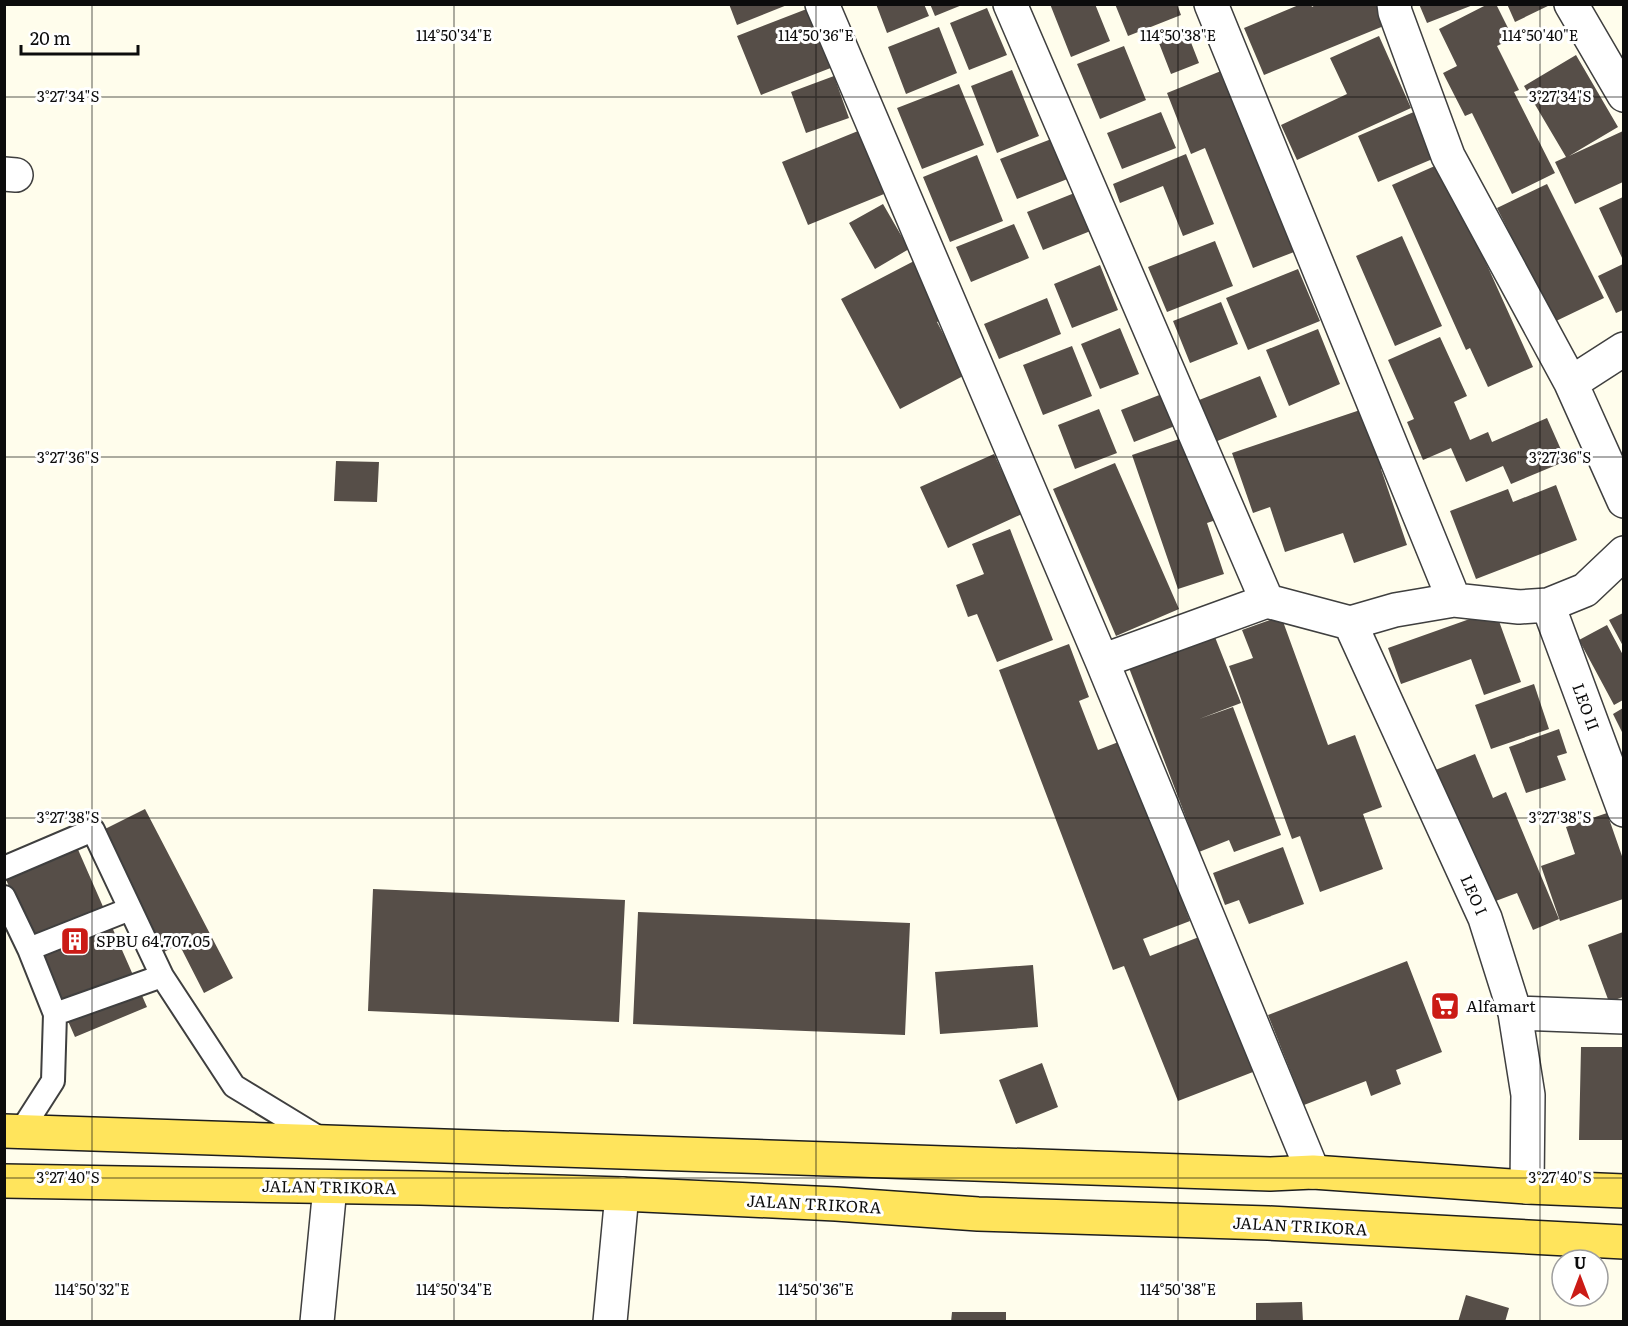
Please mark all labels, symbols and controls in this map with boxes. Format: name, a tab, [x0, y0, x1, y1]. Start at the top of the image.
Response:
scale bar	[21, 18, 138, 56]
text: 114°50'34"E	[416, 23, 492, 46]
text: 114°50'36"E	[778, 23, 854, 46]
text: 114°50'38"E	[1140, 23, 1216, 46]
text: 114°50'40"E	[1502, 23, 1578, 46]
text: 20 m	[30, 24, 71, 51]
text: 3°27'34"S	[37, 84, 99, 107]
text: 3°27'34"S	[1529, 84, 1591, 107]
text: 3°27'36"S	[37, 445, 99, 468]
text: 3°27'36"S	[1529, 445, 1591, 468]
street label: LEO II	[1567, 680, 1607, 734]
text: 3°27'38"S	[37, 805, 99, 828]
text: 3°27'38"S	[1529, 805, 1591, 828]
street label: LEO I	[1455, 870, 1494, 919]
building icon: SPBU 64.707.05	[59, 925, 91, 957]
place label: SPBU 64.707.05	[96, 928, 210, 952]
supermarket icon: Alfamart	[1429, 990, 1461, 1022]
place label: Alfamart	[1466, 993, 1536, 1017]
text: 3°27'40"S	[36, 1165, 100, 1188]
text: 3°27'40"S	[1528, 1165, 1592, 1188]
street label: JALAN TRIKORA	[261, 1173, 397, 1199]
street label: JALAN TRIKORA	[746, 1187, 882, 1219]
street label: JALAN TRIKORA	[1232, 1209, 1368, 1241]
north arrow	[1550, 1248, 1610, 1308]
text: U	[1574, 1250, 1587, 1274]
text: 114°50'32"E	[55, 1277, 129, 1300]
text: 114°50'34"E	[416, 1277, 492, 1300]
text: 114°50'36"E	[778, 1277, 854, 1300]
text: 114°50'38"E	[1140, 1277, 1216, 1300]

